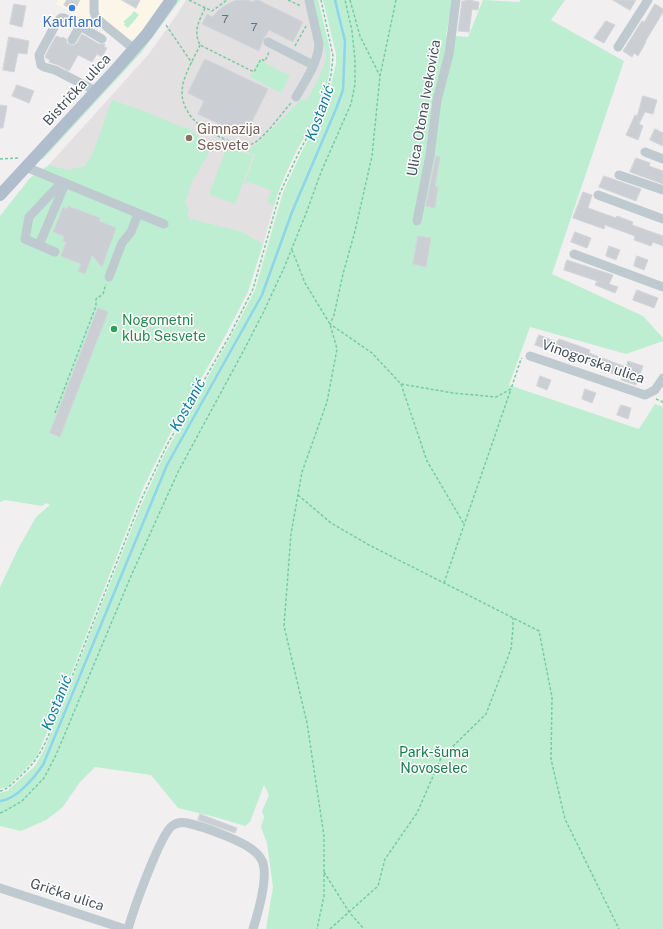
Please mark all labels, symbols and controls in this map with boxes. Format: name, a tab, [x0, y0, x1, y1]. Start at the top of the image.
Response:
marker: Kaufland	[67, 3, 77, 13]
house number: 7	[221, 12, 229, 26]
place label: Kaufland	[42, 15, 102, 31]
house number: 7	[250, 20, 258, 34]
street label: Ulica Otona Ivekovića	[404, 38, 444, 178]
street label: Bistrička ulica	[40, 51, 114, 129]
water label: Kostanić	[302, 83, 338, 143]
place label: Gimnazija Sesvete	[197, 122, 260, 154]
marker: Gimnazija Sesvete	[184, 133, 194, 143]
place label: Nogometni klub Sesvete	[122, 313, 206, 346]
marker: Nogometni klub Sesvete	[109, 324, 119, 334]
street label: Vinogorska ulica	[539, 337, 647, 387]
water label: Kostanić	[166, 375, 210, 435]
water label: Kostanić	[38, 673, 76, 733]
park label: Park-šuma Novoselec	[399, 745, 469, 778]
street label: Grička ulica	[28, 875, 106, 915]

